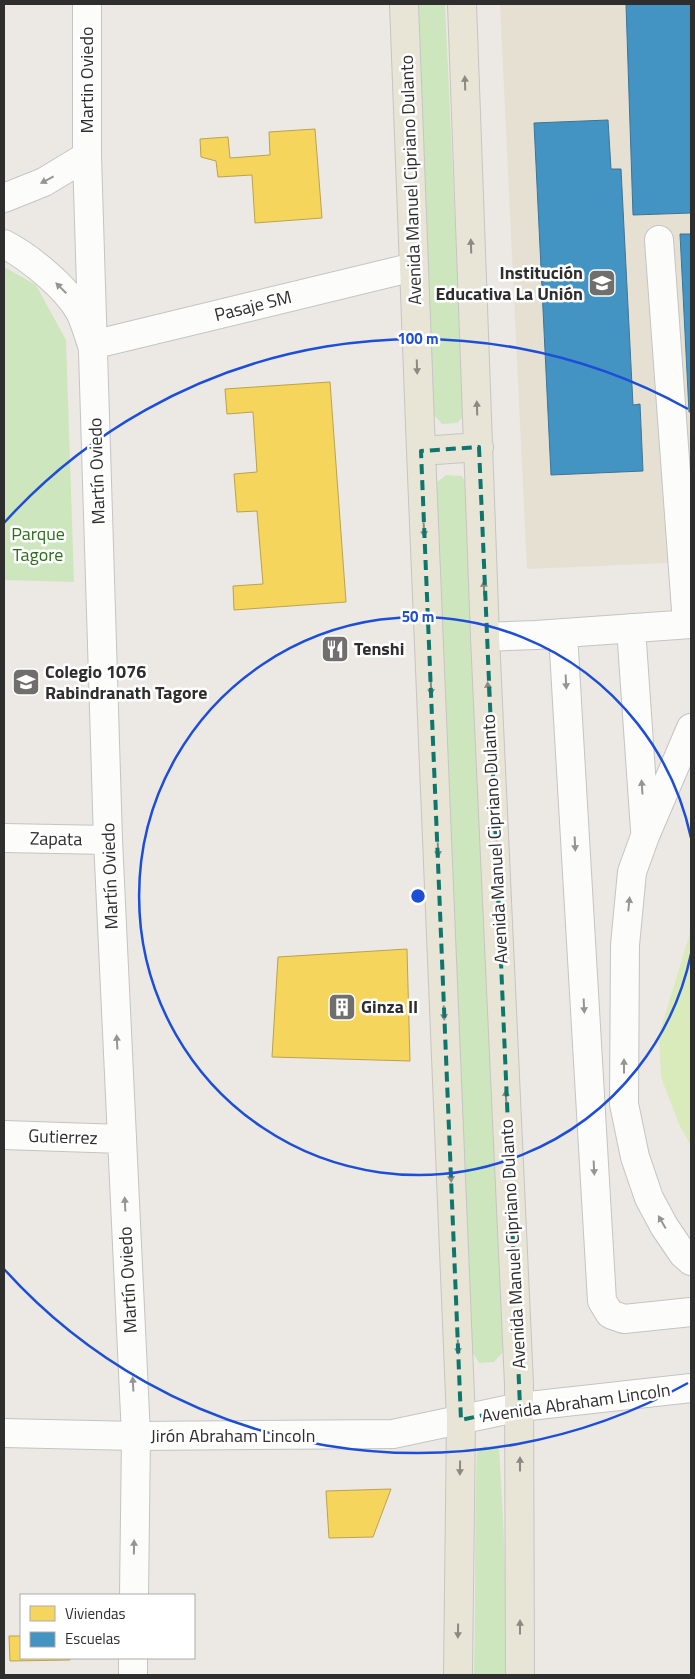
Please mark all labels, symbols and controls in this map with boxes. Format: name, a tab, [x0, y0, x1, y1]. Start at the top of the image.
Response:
street label: Martin Oviedo	[73, 27, 100, 133]
street label: Avenida Manuel Cipriano Dulanto	[393, 55, 428, 305]
one-way arrow	[460, 75, 468, 91]
one-way arrow	[39, 176, 54, 184]
one-way arrow	[467, 237, 475, 253]
place label: Institución Educativa La Unión	[435, 259, 583, 307]
school or university icon: Institución Educativa La Unión	[587, 268, 617, 298]
one-way arrow	[55, 282, 67, 294]
street label: Pasaje SM	[211, 283, 294, 328]
text: 100 m	[397, 327, 439, 350]
one-way arrow	[414, 360, 422, 376]
one-way arrow	[473, 400, 481, 416]
street label: Martín Oviedo	[81, 417, 112, 525]
park label: Parque Tagore	[11, 520, 65, 568]
one-way arrow	[421, 522, 429, 538]
one-way arrow	[479, 580, 487, 596]
text: 50 m	[402, 605, 434, 628]
restaurant icon: Tenshi	[320, 634, 350, 664]
place label: Tenshi	[354, 635, 404, 662]
place label: Colegio 1076 Rabindranath Tagore	[45, 658, 208, 706]
school or university icon: Colegio 1076 Rabindranath Tagore	[11, 667, 41, 697]
one-way arrow	[562, 674, 570, 690]
one-way arrow	[427, 680, 435, 696]
one-way arrow	[483, 681, 491, 697]
street label: Avenida Manuel Cipriano Dulanto	[474, 713, 515, 965]
one-way arrow	[637, 779, 645, 795]
street label: Martín Oviedo	[94, 822, 125, 930]
street label: Zapata	[30, 825, 82, 852]
one-way arrow	[571, 836, 579, 852]
one-way arrow	[434, 843, 442, 859]
centre of rings	[409, 887, 427, 905]
one-way arrow	[625, 896, 633, 912]
building icon: Ginza II	[327, 992, 357, 1022]
place label: Ginza II	[361, 993, 418, 1020]
one-way arrow	[581, 998, 589, 1014]
one-way arrow	[441, 1005, 449, 1021]
one-way arrow	[113, 1034, 121, 1050]
one-way arrow	[620, 1058, 628, 1074]
one-way arrow	[502, 1088, 510, 1104]
street label: Avenida Manuel Cipriano Dulanto	[492, 1118, 533, 1370]
street label: Gutierrez	[28, 1122, 98, 1151]
one-way arrow	[590, 1160, 598, 1176]
one-way arrow	[447, 1167, 455, 1183]
one-way arrow	[120, 1196, 128, 1212]
one-way arrow	[658, 1215, 666, 1229]
street label: Martín Oviedo	[111, 1226, 144, 1334]
one-way arrow	[454, 1339, 462, 1355]
one-way arrow	[129, 1376, 137, 1392]
street label: Avenida Abraham Lincoln	[480, 1376, 672, 1429]
street label: Jirón Abraham Lincoln	[151, 1422, 315, 1449]
one-way arrow	[516, 1456, 524, 1472]
one-way arrow	[456, 1461, 464, 1477]
one-way arrow	[131, 1538, 139, 1554]
legend	[20, 1594, 195, 1659]
text: Viviendas	[65, 1602, 126, 1625]
one-way arrow	[516, 1618, 524, 1634]
one-way arrow	[454, 1623, 462, 1639]
text: Escuelas	[65, 1627, 120, 1650]

